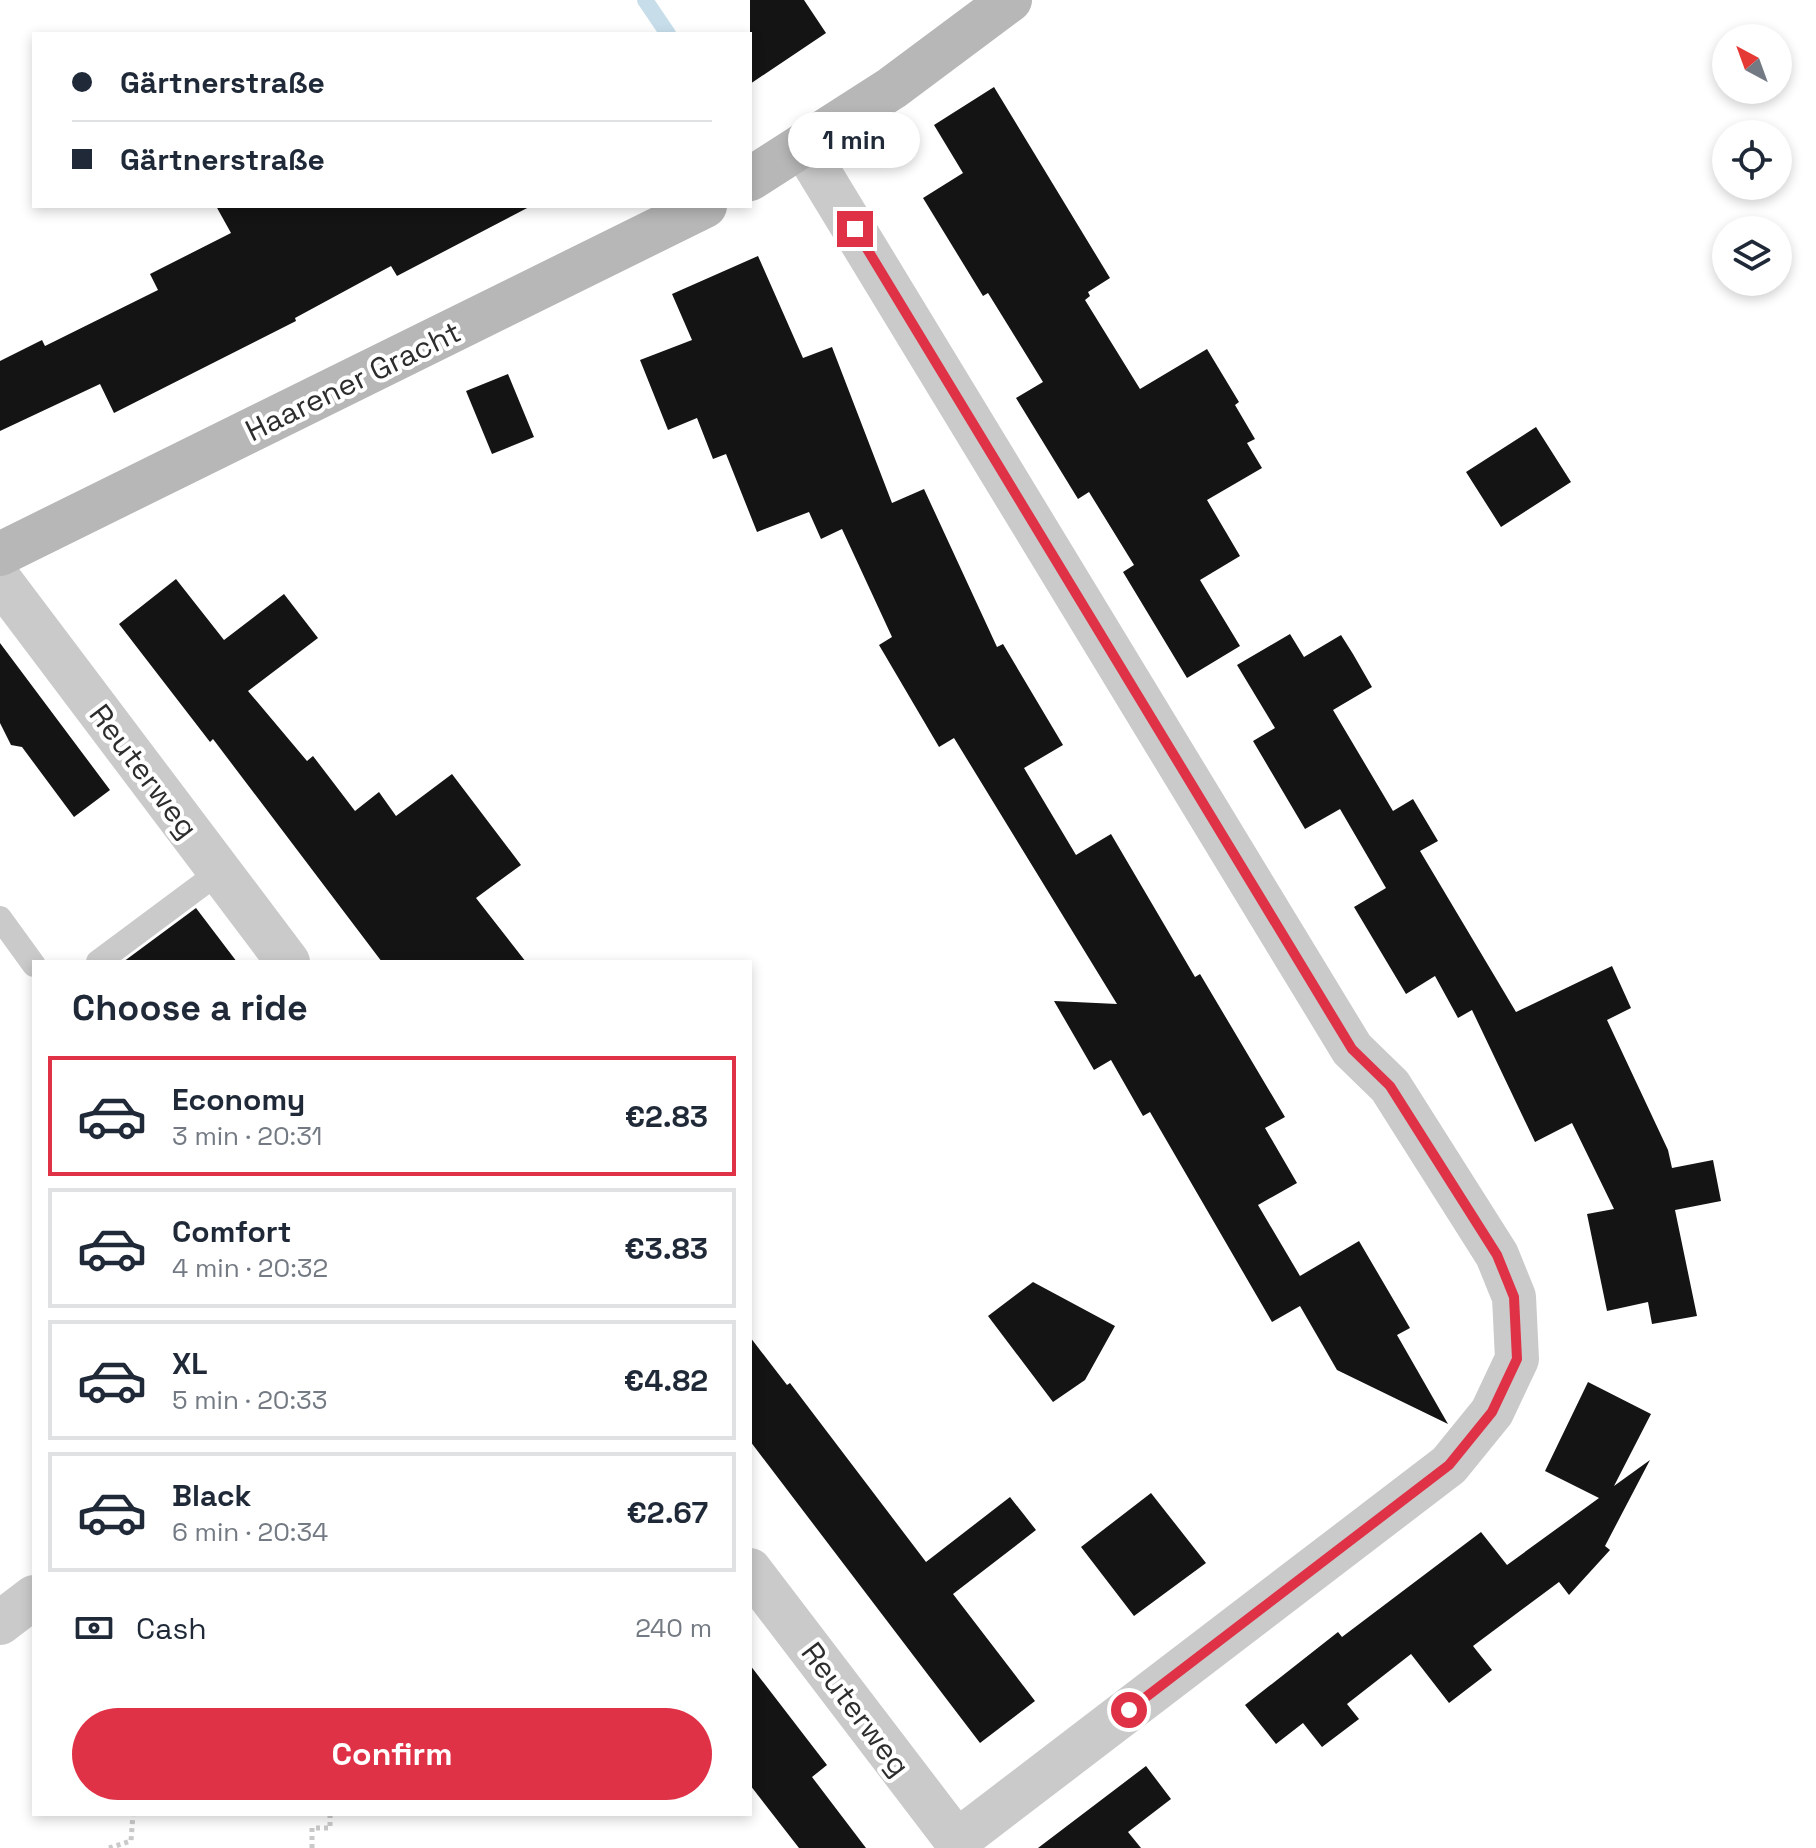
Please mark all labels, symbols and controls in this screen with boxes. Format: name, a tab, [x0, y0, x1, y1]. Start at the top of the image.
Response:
north arrow	[1712, 24, 1792, 104]
map controls	[1712, 24, 1792, 296]
text: Gärtnerstraße	[120, 63, 325, 102]
callout: 1 min	[789, 113, 921, 169]
button: locate	[1712, 120, 1792, 200]
text: 1 min	[822, 123, 886, 157]
text: Gärtnerstraße	[120, 140, 325, 179]
route end	[837, 211, 873, 247]
button: layers	[1712, 216, 1792, 296]
street label: Haarener Gracht	[239, 312, 467, 450]
street label: Reuterweg	[81, 696, 207, 846]
text: Choose a ride	[72, 985, 308, 1031]
icon: car	[76, 1080, 148, 1152]
text: Economy	[172, 1080, 305, 1119]
text: €2.83	[625, 1097, 708, 1136]
text: 3 min · 20:31	[172, 1119, 322, 1153]
icon: car	[76, 1212, 148, 1284]
text: Comfort	[172, 1212, 291, 1251]
text: €3.83	[624, 1229, 708, 1268]
text: 4 min · 20:32	[172, 1251, 328, 1285]
icon: car	[76, 1344, 148, 1416]
text: XL	[172, 1344, 208, 1383]
text: €4.82	[624, 1361, 708, 1400]
text: 5 min · 20:33	[172, 1383, 327, 1417]
icon: car	[76, 1476, 148, 1548]
text: Black	[172, 1476, 251, 1515]
text: €2.67	[627, 1493, 708, 1532]
text: 6 min · 20:34	[172, 1515, 328, 1549]
icon: cash	[72, 1606, 116, 1650]
text: Cash	[136, 1609, 207, 1648]
text: 240 m	[635, 1611, 712, 1645]
street label: Reuterweg	[793, 1634, 919, 1784]
route start	[1111, 1692, 1147, 1728]
button: Confirm	[72, 1708, 712, 1800]

